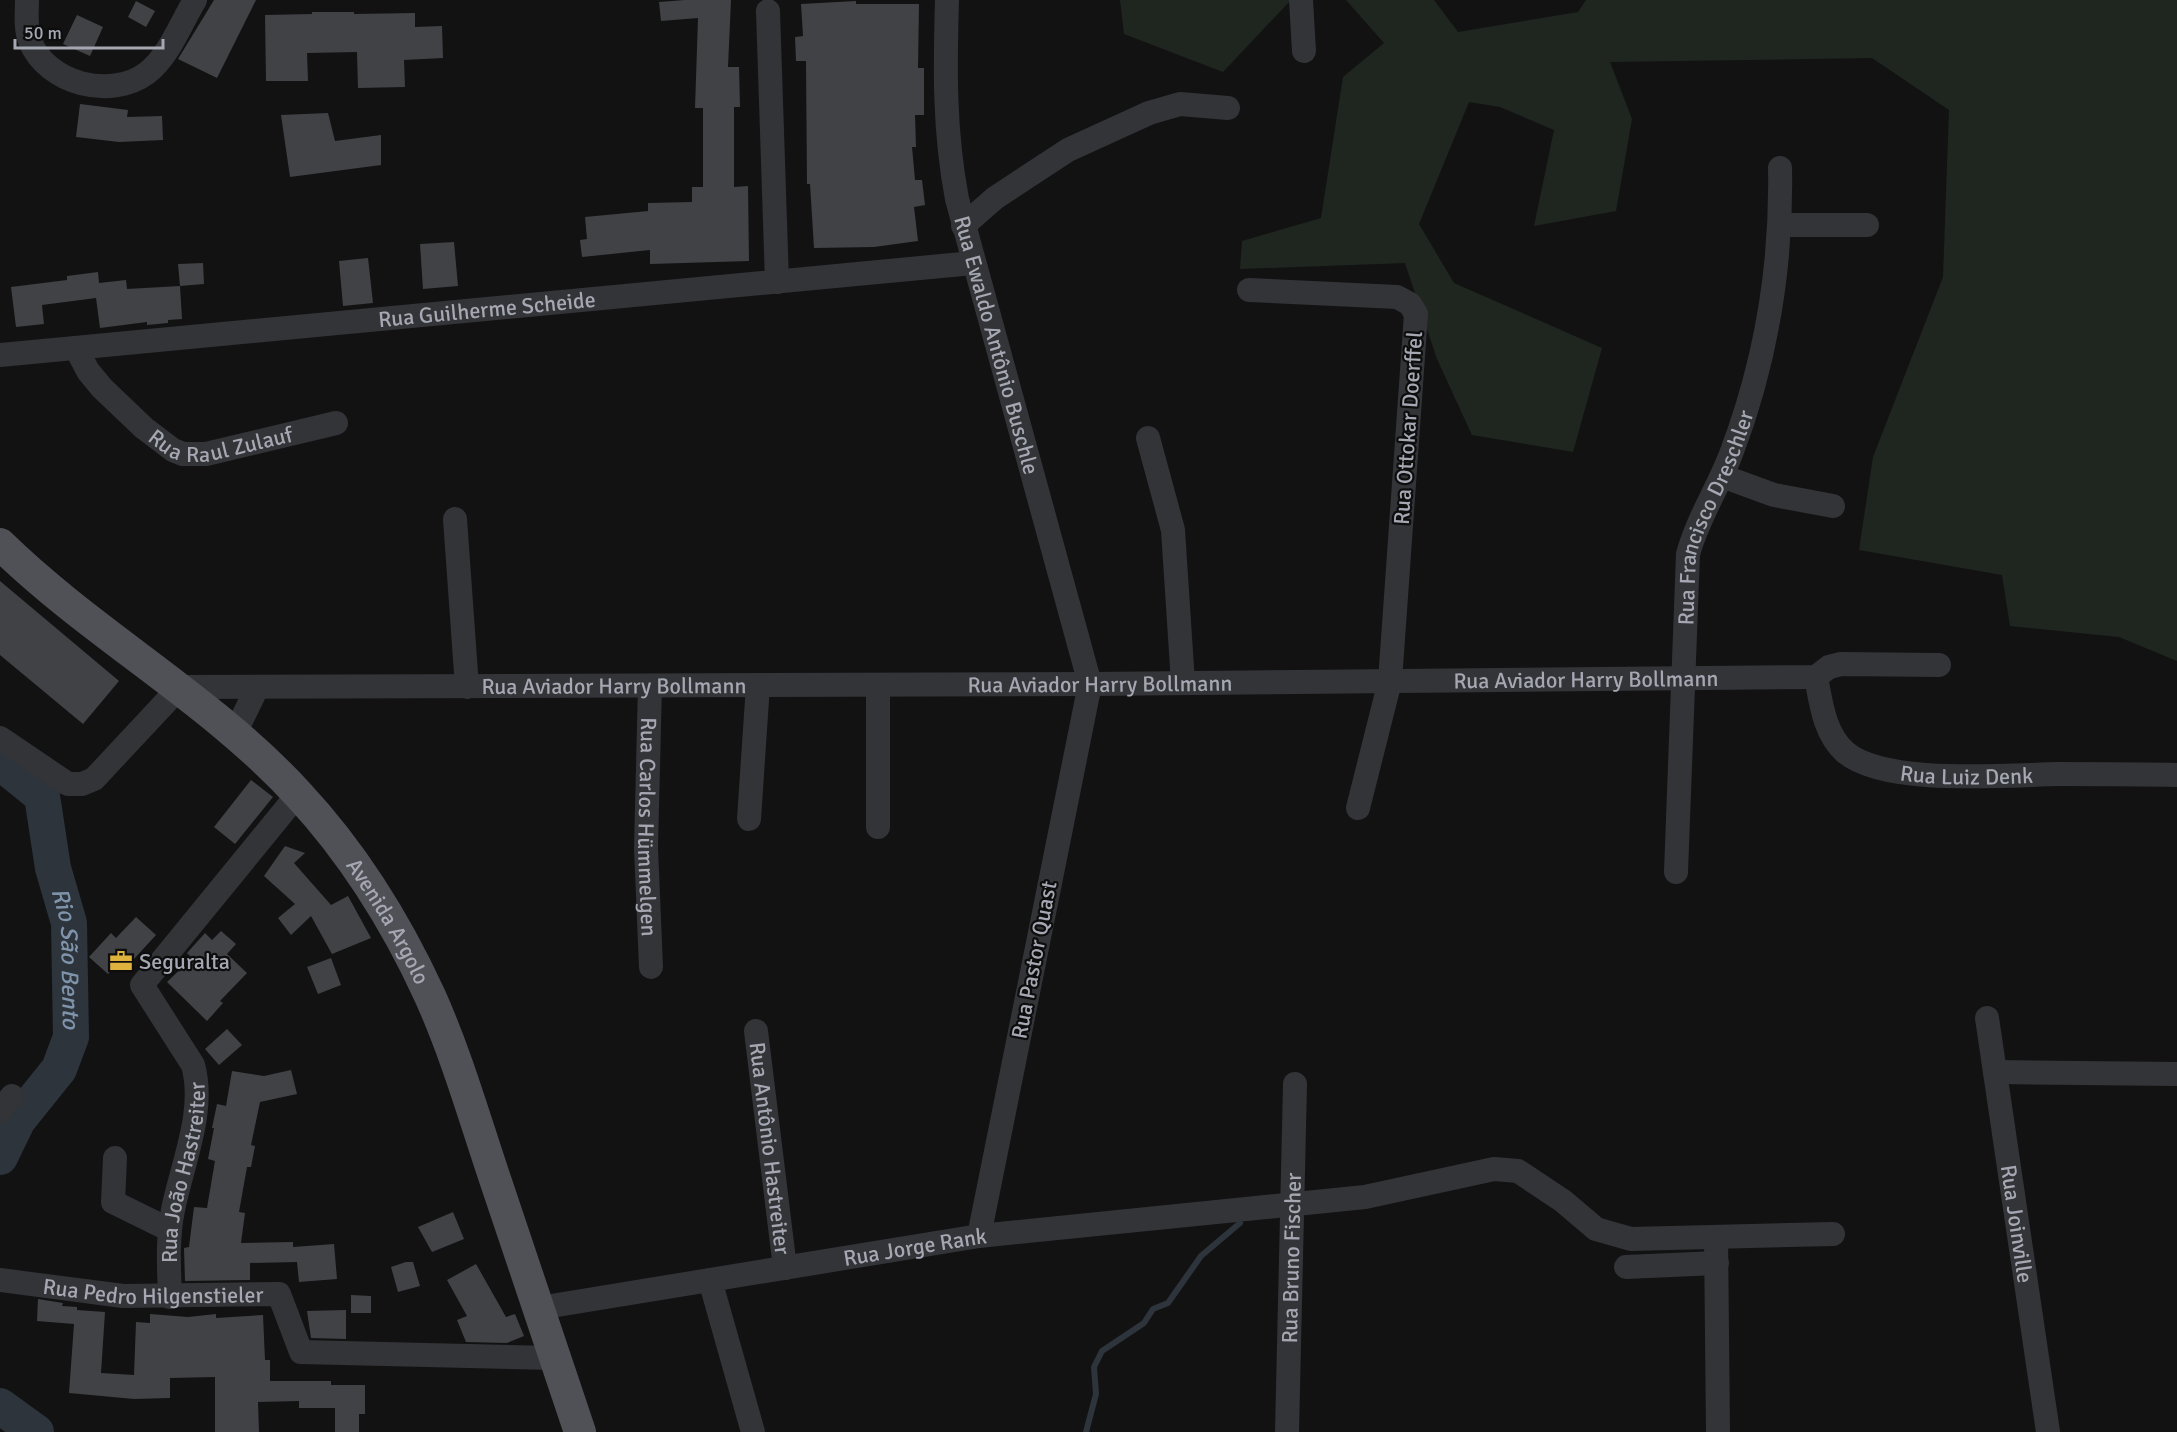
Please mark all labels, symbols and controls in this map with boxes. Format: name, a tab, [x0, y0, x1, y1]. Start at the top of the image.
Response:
scale bar	[15, 12, 164, 50]
text: 50 m	[24, 22, 62, 44]
street label: Rua Ewaldo Antônio Buschle	[949, 212, 1045, 477]
street label: Rua Guilherme Scheide	[377, 285, 597, 333]
street label: Rua Ottokar Doerffel	[1388, 330, 1428, 526]
street label: Rua Francisco Dreschler	[1672, 407, 1759, 626]
street label: Rua Raul Zulauf	[143, 420, 297, 468]
street label: Rua Aviador Harry Bollmann	[1453, 664, 1718, 694]
street label: Rua Aviador Harry Bollmann	[967, 669, 1233, 698]
street label: Rua Aviador Harry Bollmann	[481, 672, 746, 700]
street label: Rua Carlos Hümmelgen	[632, 717, 663, 937]
street label: Rua Luiz Denk	[1899, 759, 2034, 790]
street label: Avenida Argolo	[341, 853, 436, 988]
street label: Rua Pastor Quast	[1005, 878, 1063, 1041]
water label: Rio São Bento	[44, 884, 86, 1031]
office icon: Seguralta	[108, 948, 134, 974]
place label: Seguralta	[139, 948, 230, 975]
street label: Rua Antônio Hastreiter	[744, 1040, 797, 1256]
street label: Rua João Hastreiter	[155, 1081, 210, 1263]
street label: Rua Joinville	[1995, 1163, 2039, 1285]
street label: Rua Bruno Fischer	[1276, 1172, 1306, 1344]
street label: Rua Jorge Rank	[841, 1222, 988, 1271]
street label: Rua Pedro Hilgenstieler	[41, 1272, 264, 1310]

